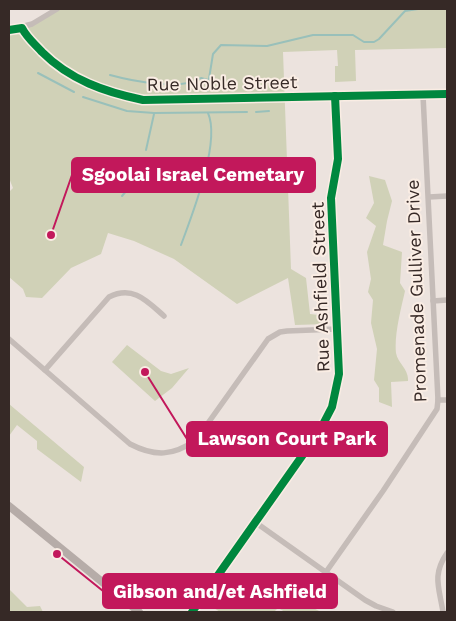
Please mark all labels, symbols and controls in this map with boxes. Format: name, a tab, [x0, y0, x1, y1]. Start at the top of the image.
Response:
street label: Rue Noble Street	[146, 71, 298, 95]
callout: Sgoolai Israel Cemetary	[72, 158, 315, 192]
text: Sgoolai Israel Cemetary	[82, 163, 305, 186]
street label: Promenade Gulliver Drive	[402, 179, 430, 403]
street label: Rue Ashfield Street	[307, 201, 333, 372]
callout: Lawson Court Park	[187, 422, 387, 456]
text: Lawson Court Park	[197, 427, 377, 450]
callout: Gibson and/et Ashfield	[103, 574, 337, 608]
text: Gibson and/et Ashfield	[113, 580, 327, 603]

